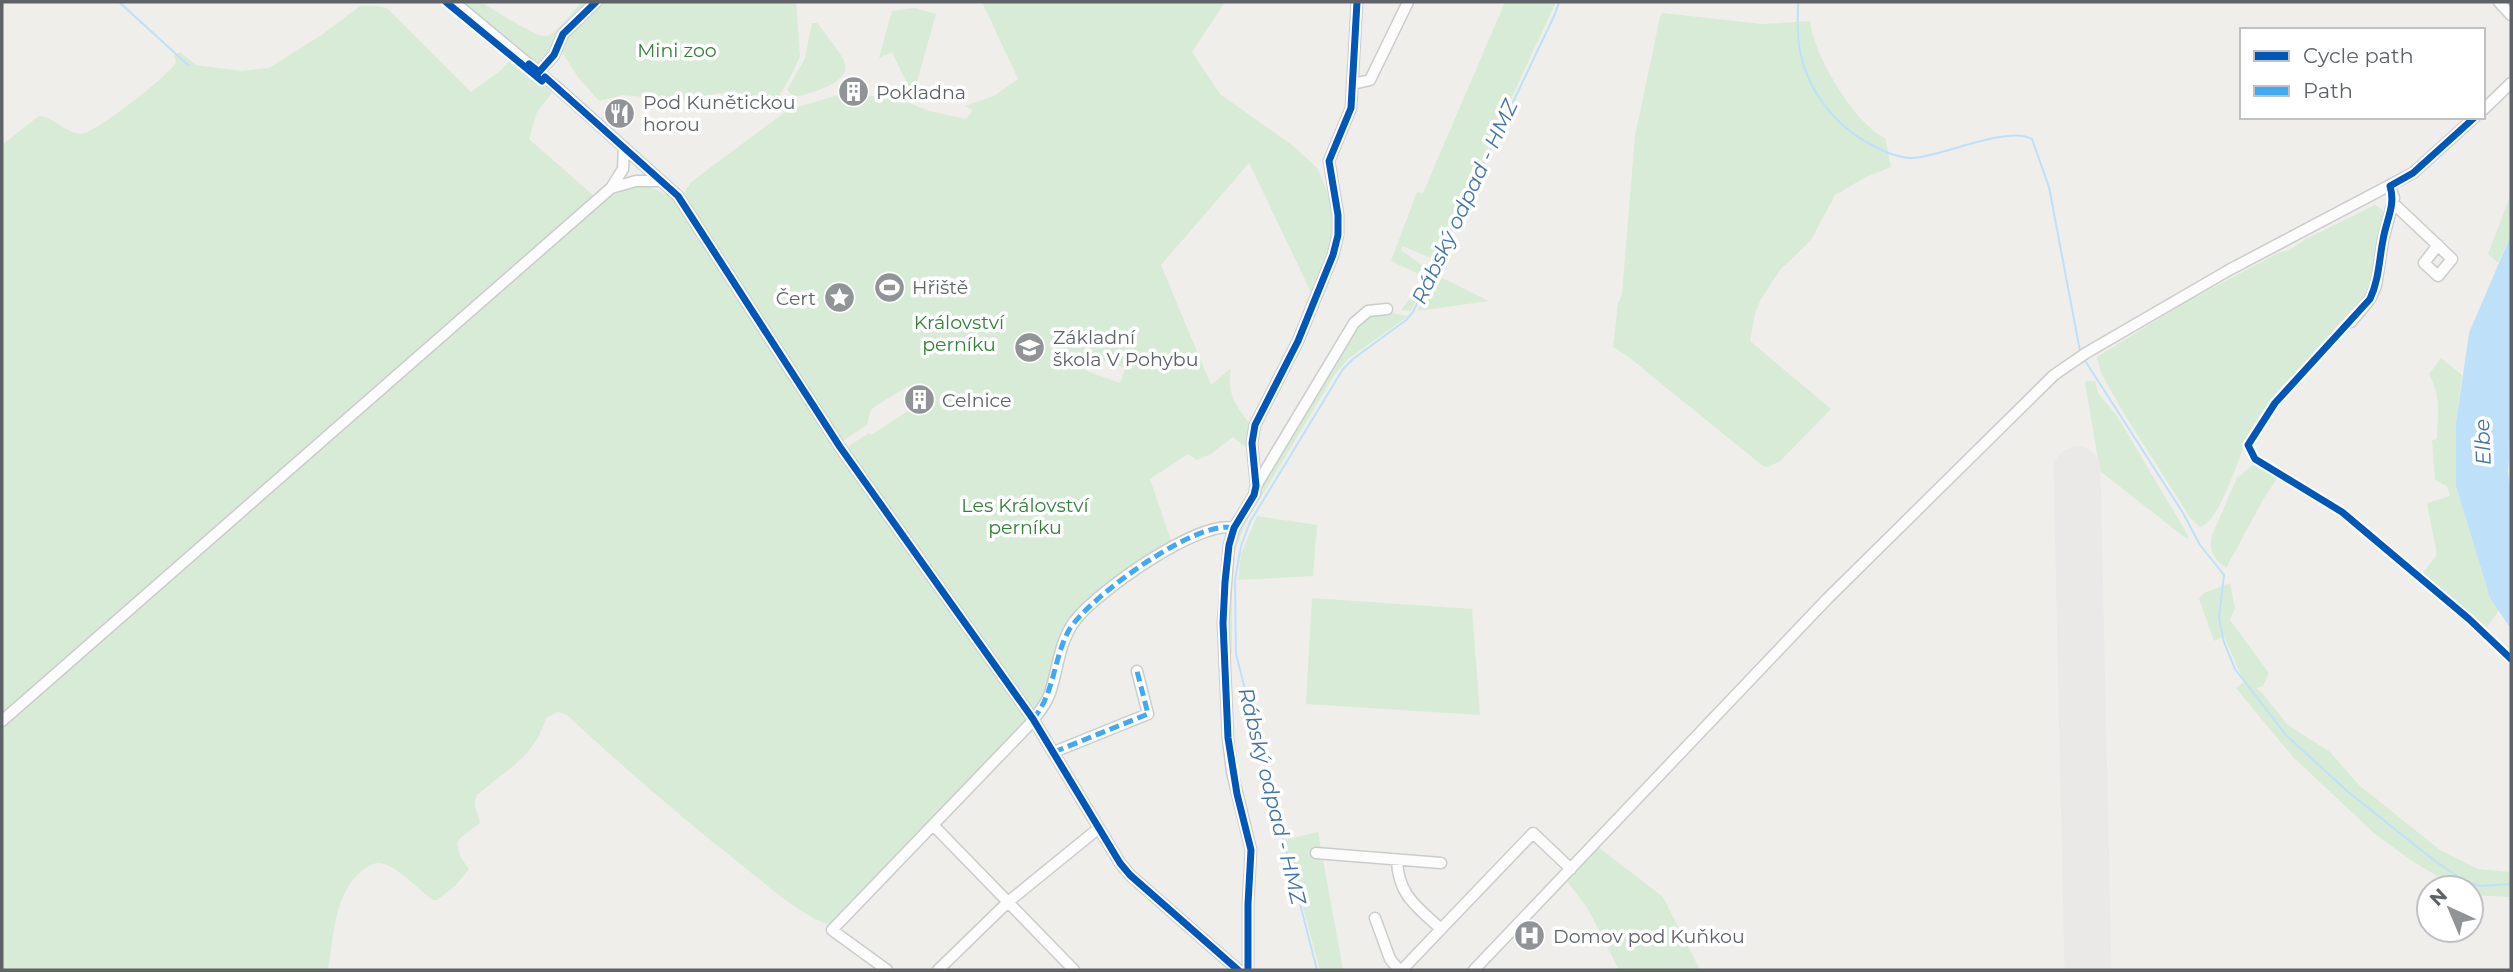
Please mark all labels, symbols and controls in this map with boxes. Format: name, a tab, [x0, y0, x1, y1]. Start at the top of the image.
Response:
legend	[2240, 28, 2485, 119]
park label: Mini zoo	[637, 39, 717, 62]
text: Cycle path	[2303, 43, 2414, 68]
building icon: Pokladna	[836, 75, 870, 109]
text: Path	[2303, 78, 2353, 103]
place label: Pokladna	[876, 81, 966, 104]
place label: Pod Kunětickou horou	[643, 91, 795, 136]
water label: Rábský odpad - HMZ	[1406, 94, 1523, 308]
restaurant icon: Pod Kunětickou horou	[603, 96, 637, 130]
sports icon: Hřiště	[872, 270, 906, 304]
place label: Hřiště	[912, 276, 968, 299]
place icon: Čert	[822, 281, 856, 315]
place label: Čert	[776, 287, 816, 310]
park label: Království perníku	[914, 311, 1005, 356]
place label: Základní škola V Pohybu	[1053, 326, 1198, 371]
school or university icon: Základní škola V Pohybu	[1013, 331, 1047, 365]
building icon: Celnice	[902, 383, 936, 417]
place label: Celnice	[942, 389, 1012, 412]
water label: Elbe	[2469, 418, 2496, 466]
park label: Les Království perníku	[961, 494, 1090, 539]
water label: Rábský odpad - HMZ	[1233, 685, 1312, 908]
north arrow	[2415, 874, 2485, 944]
text: N	[2425, 884, 2452, 911]
hospital icon: Domov pod Kuňkou	[1513, 919, 1547, 953]
place label: Domov pod Kuňkou	[1553, 925, 1745, 948]

